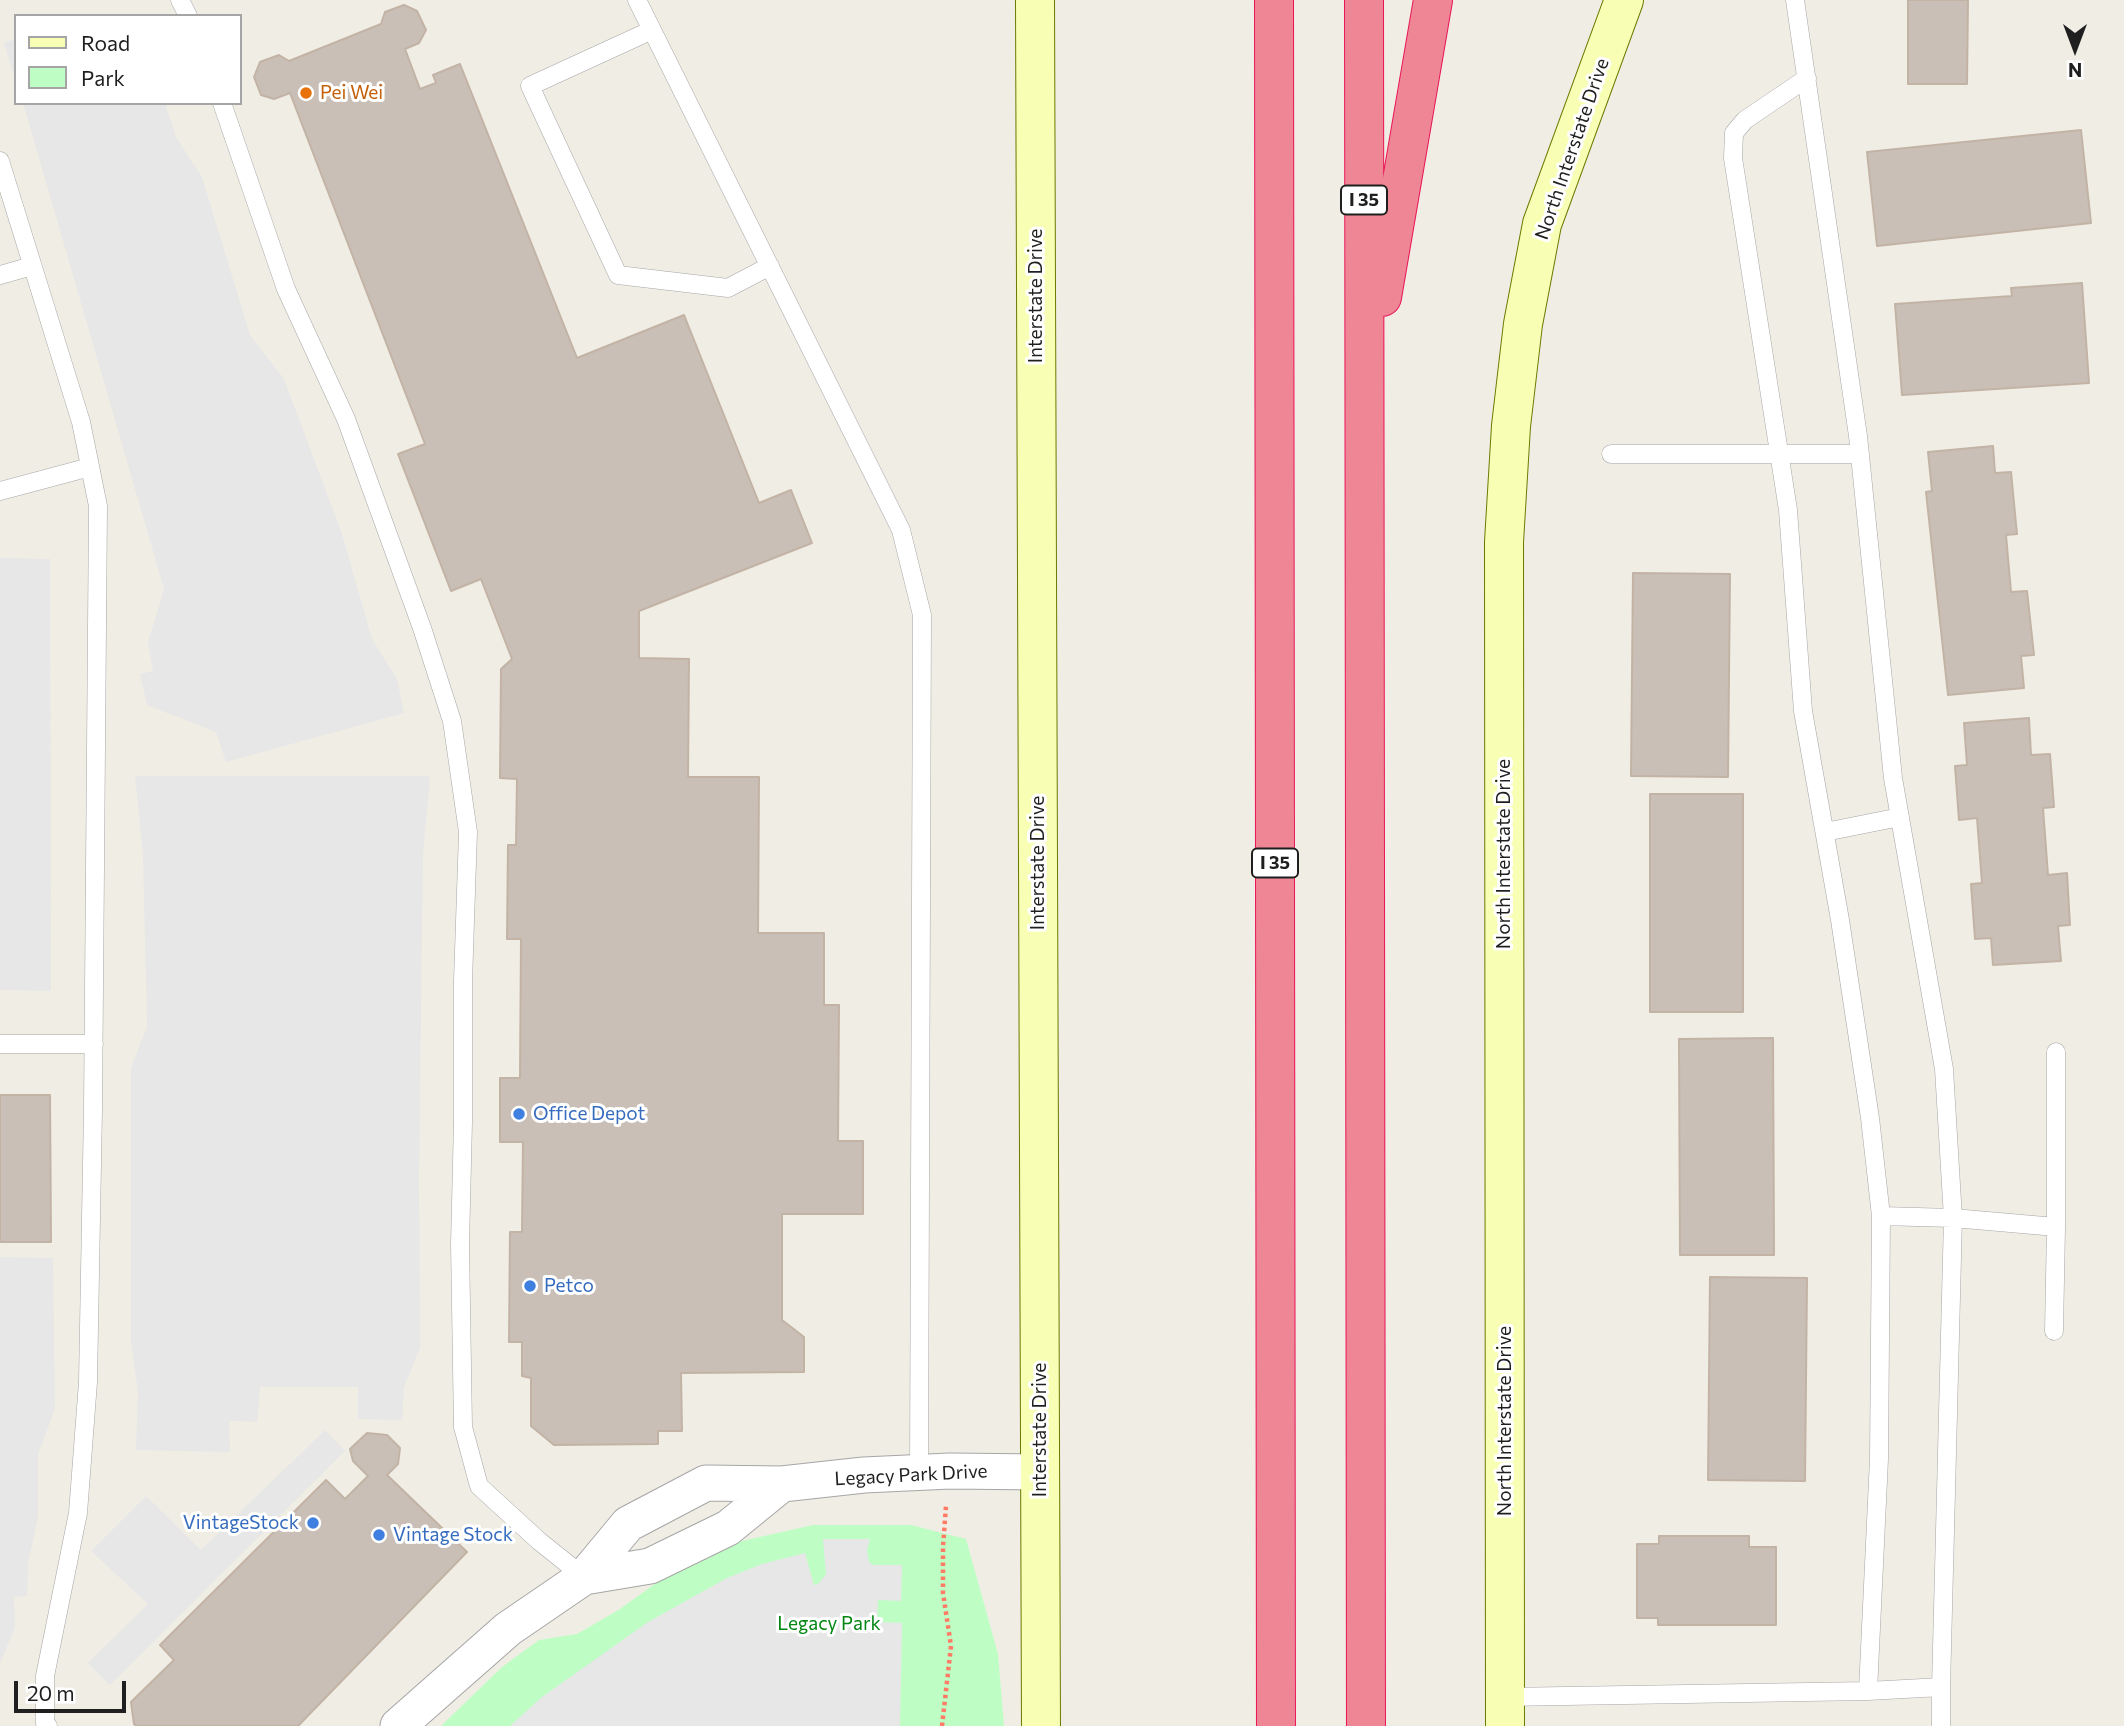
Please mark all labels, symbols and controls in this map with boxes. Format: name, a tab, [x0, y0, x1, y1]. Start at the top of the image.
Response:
legend	[14, 14, 242, 105]
north arrow	[2040, 14, 2110, 84]
text: Road	[81, 30, 130, 55]
street label: North Interstate Drive	[1530, 55, 1614, 243]
text: N	[2068, 59, 2082, 82]
text: Park	[81, 65, 125, 90]
place label: Pei Wei	[320, 82, 383, 104]
marker: Pei Wei	[298, 85, 314, 101]
road number: I 35	[1341, 186, 1387, 215]
street label: Interstate Drive	[1025, 229, 1047, 363]
street label: North Interstate Drive	[1493, 759, 1515, 949]
street label: Interstate Drive	[1027, 796, 1049, 930]
road number: I 35	[1252, 848, 1298, 878]
place label: Office Depot	[533, 1103, 645, 1125]
marker: Office Depot	[511, 1106, 527, 1122]
place label: Petco	[544, 1275, 594, 1297]
marker: Petco	[522, 1278, 538, 1294]
street label: North Interstate Drive	[1494, 1326, 1516, 1516]
street label: Interstate Drive	[1029, 1363, 1051, 1497]
street label: Legacy Park Drive	[834, 1460, 988, 1490]
place label: VintageStock	[183, 1512, 299, 1534]
marker: VintageStock	[305, 1515, 321, 1531]
place label: Vintage Stock	[393, 1524, 513, 1546]
marker: Vintage Stock	[371, 1527, 387, 1543]
park label: Legacy Park	[777, 1613, 881, 1635]
scale bar	[18, 1666, 130, 1710]
text: 20 m	[27, 1680, 75, 1705]

